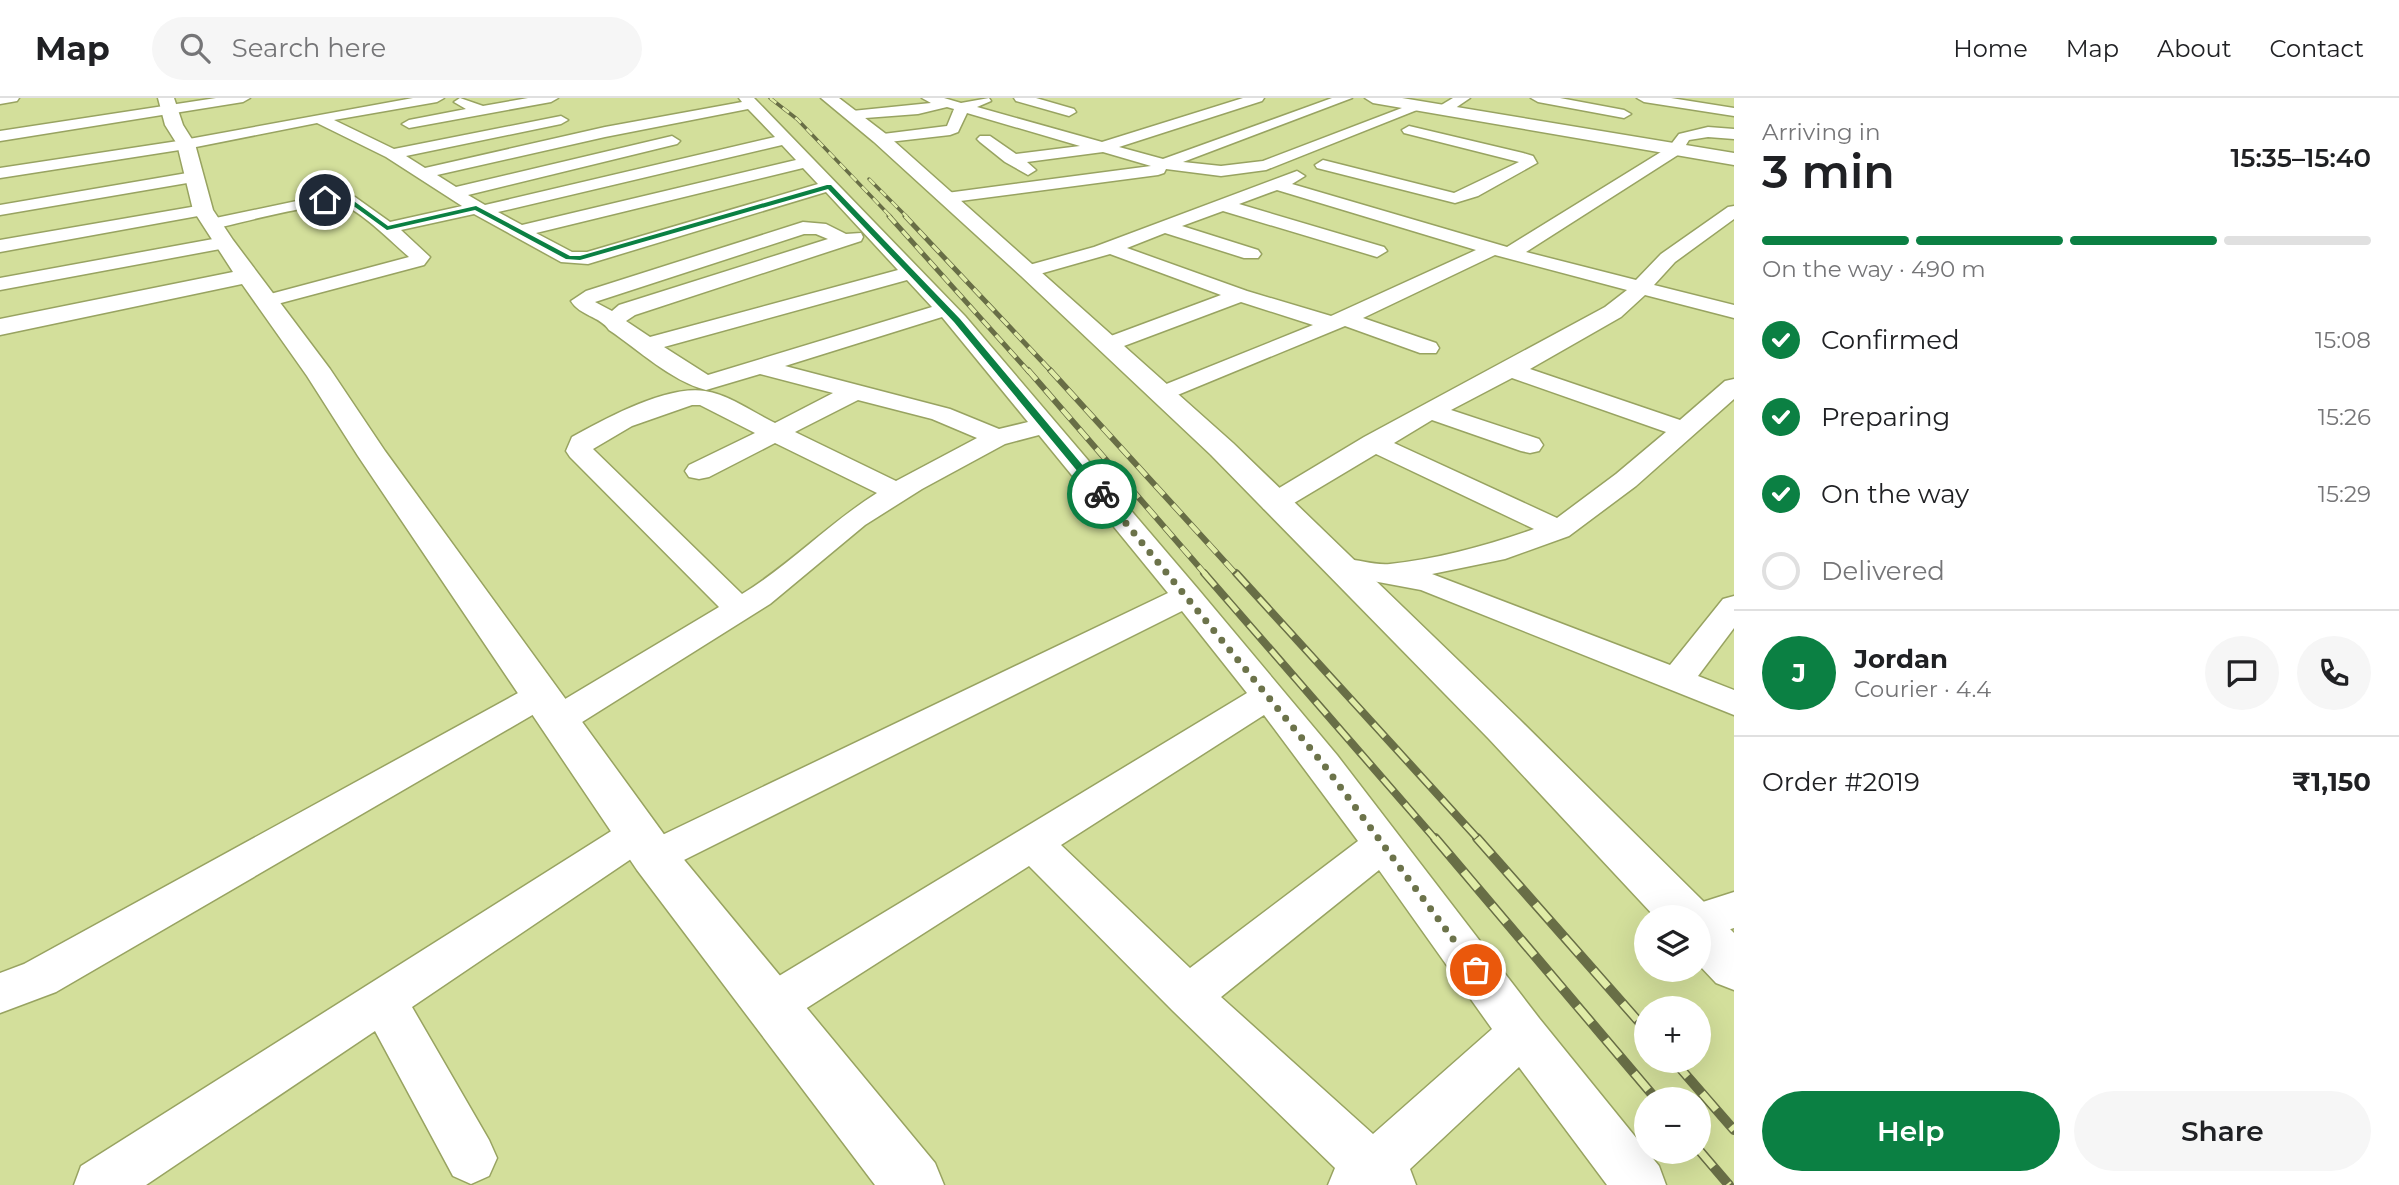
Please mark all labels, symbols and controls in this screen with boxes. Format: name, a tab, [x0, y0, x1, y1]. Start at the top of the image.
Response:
search box	[152, 17, 642, 80]
text: Map	[35, 28, 110, 68]
icon: search	[176, 29, 214, 67]
text: Search here	[232, 32, 386, 64]
text: Home	[1953, 34, 2028, 63]
text: Map	[2066, 34, 2119, 63]
text: About	[2157, 34, 2231, 63]
text: Contact	[2269, 34, 2364, 63]
text: Arriving in	[1762, 118, 1881, 146]
text: 15:35–15:40	[2230, 142, 2371, 174]
text: 3 min	[1762, 143, 1895, 200]
pin	[295, 170, 355, 230]
icon: home	[306, 181, 344, 219]
text: On the way · 490 m	[1762, 255, 1986, 283]
icon: check	[1762, 321, 1800, 359]
text: Confirmed	[1821, 324, 1960, 356]
text: 15:08	[2315, 326, 2371, 354]
icon: check	[1762, 398, 1800, 436]
text: Preparing	[1821, 401, 1950, 433]
text: 15:26	[2318, 403, 2371, 431]
courier	[1067, 459, 1137, 529]
icon: bike	[1083, 475, 1121, 513]
icon: check	[1762, 475, 1800, 513]
text: On the way	[1821, 478, 1969, 510]
text: 15:29	[2318, 480, 2371, 508]
text: Delivered	[1821, 555, 1945, 587]
button: chat	[2205, 636, 2279, 710]
button: phone	[2297, 636, 2371, 710]
text: Jordan	[1854, 643, 1948, 675]
text: J	[1792, 657, 1806, 689]
text: Courier · 4.4	[1854, 675, 1991, 703]
text: Order #2019	[1762, 766, 1920, 798]
text: ₹1,150	[2292, 766, 2371, 798]
map controls	[1634, 905, 1711, 1164]
button: layers	[1634, 905, 1711, 982]
pin	[1446, 940, 1506, 1000]
icon: bag	[1457, 951, 1495, 989]
button: +	[1634, 996, 1711, 1073]
button: −	[1634, 1087, 1711, 1164]
button: Help	[1762, 1091, 2060, 1171]
button: Share	[2074, 1091, 2371, 1171]

